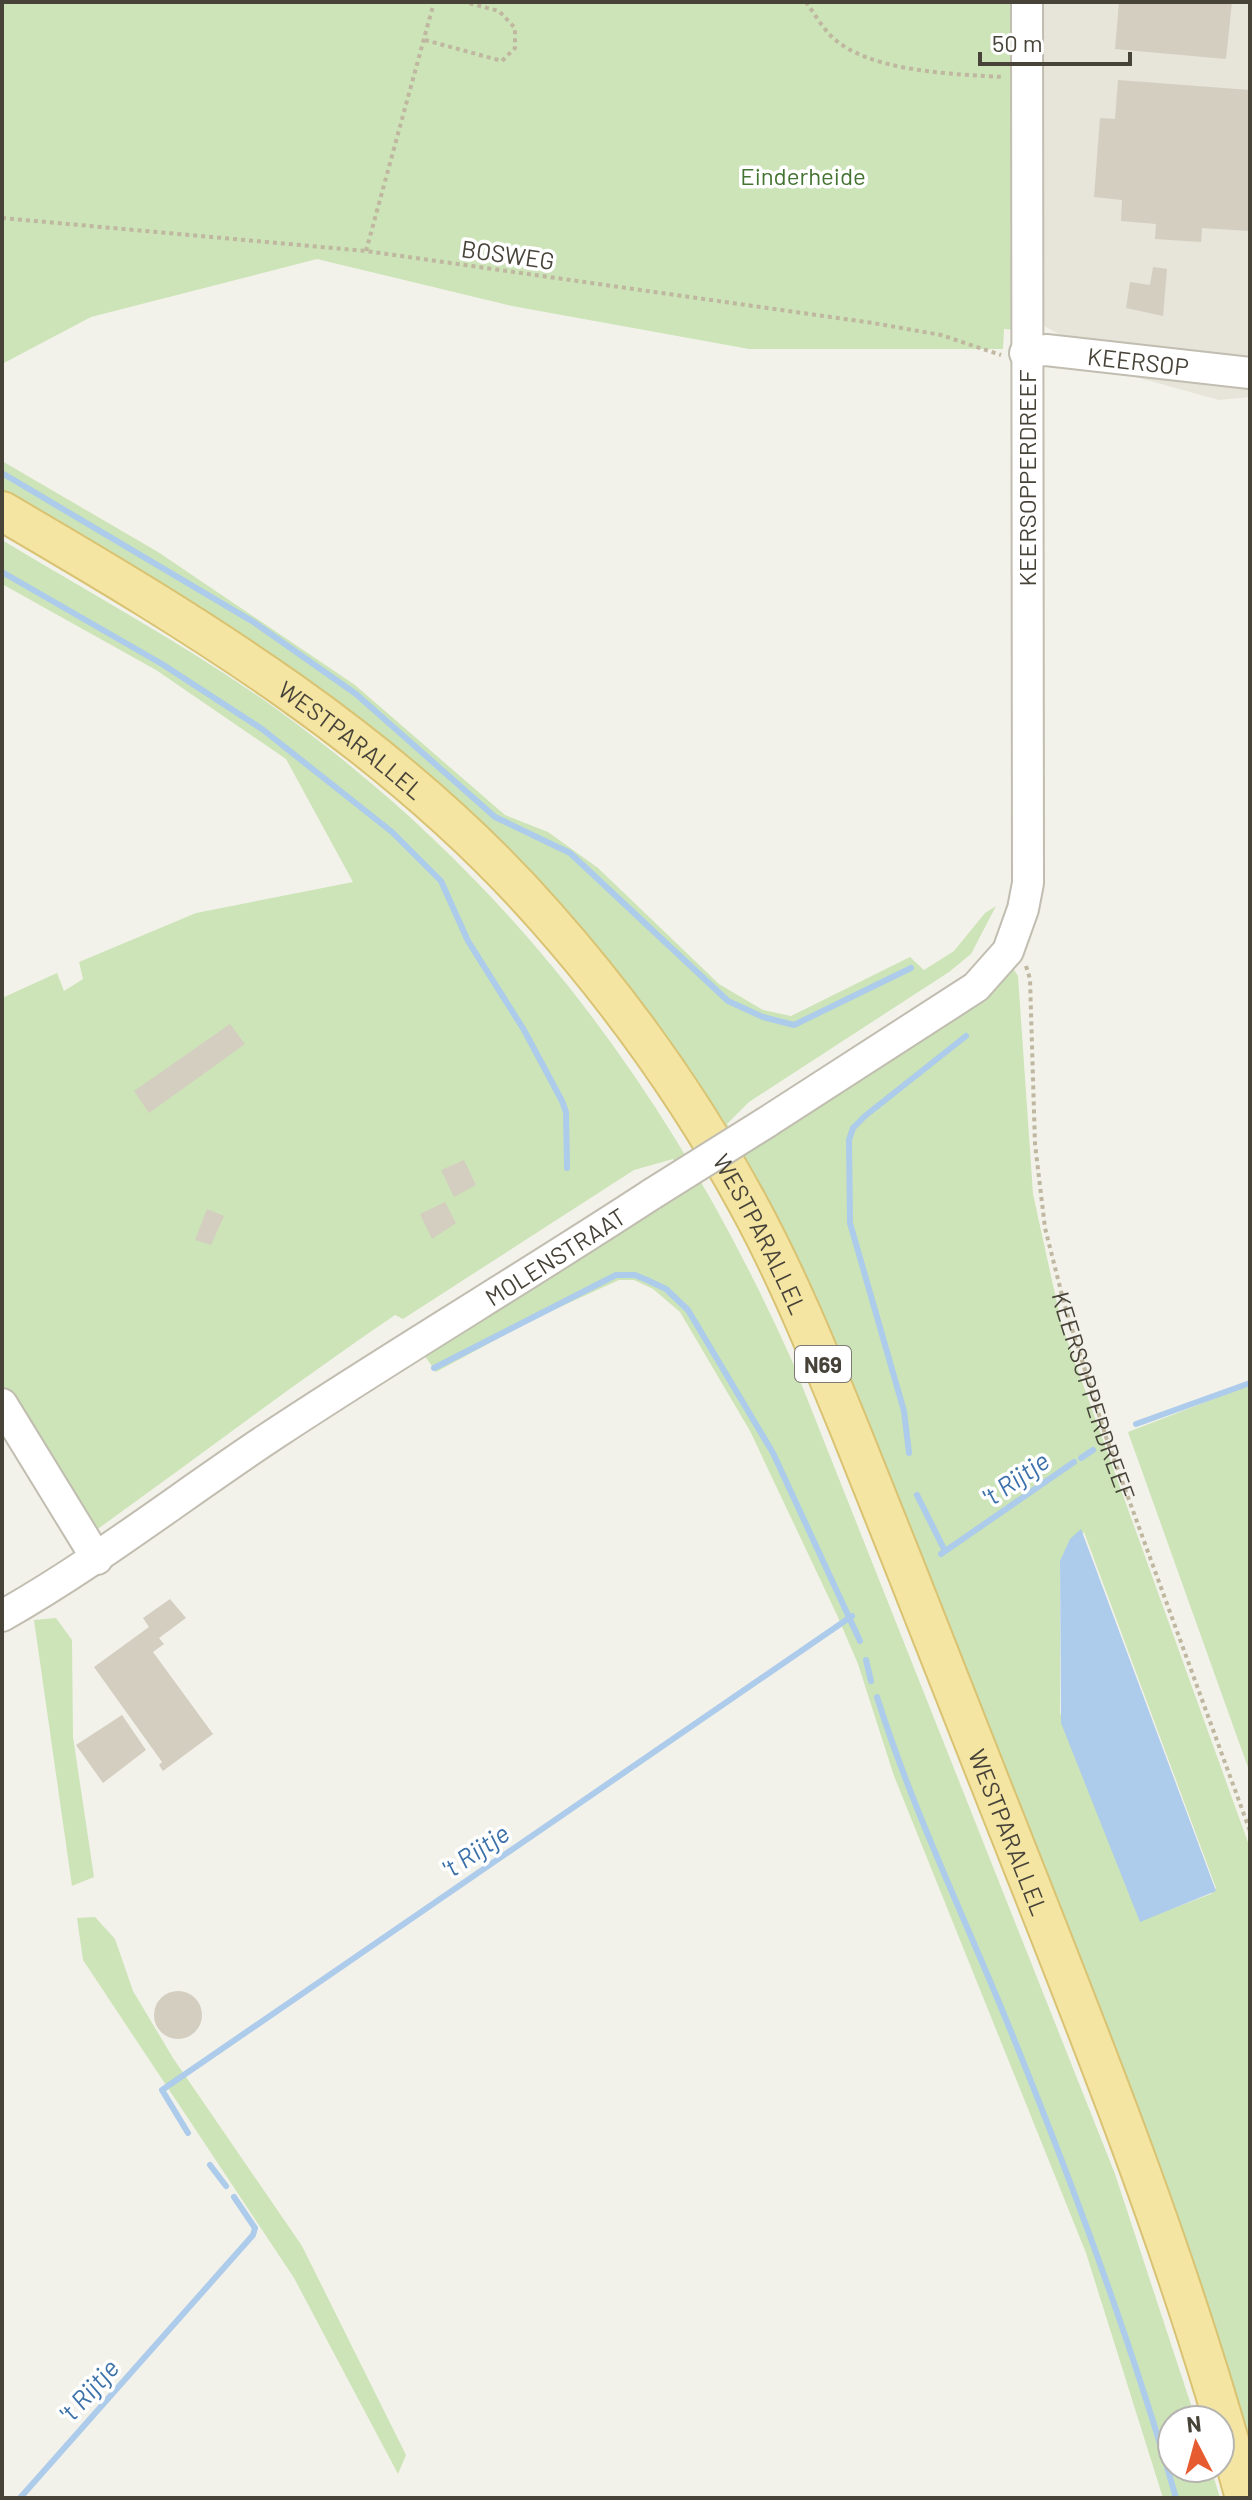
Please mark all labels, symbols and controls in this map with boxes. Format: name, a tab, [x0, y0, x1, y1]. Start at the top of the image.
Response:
scale bar	[980, 16, 1130, 66]
text: 50 m	[992, 28, 1043, 57]
park label: Einderheide	[740, 161, 866, 190]
street label: BOSWEG	[460, 233, 556, 275]
street label: KEERSOP	[1086, 340, 1190, 380]
street label: KEERSOPPERDREEF	[1012, 369, 1041, 587]
street label: WESTPARALLEL	[273, 674, 430, 805]
street label: WESTPARALLEL	[708, 1148, 814, 1318]
street label: MOLENSTRAAT	[479, 1201, 631, 1311]
street label: KEERSOPPERDREEF	[1047, 1288, 1142, 1504]
road number: N69	[795, 1346, 851, 1382]
water label: 't Rijtje	[976, 1444, 1054, 1512]
street label: WESTPARALLEL	[964, 1745, 1055, 1919]
water label: 't Rijtje	[435, 1816, 515, 1884]
water label: 't Rijtje	[52, 2352, 124, 2428]
north arrow	[1156, 2404, 1236, 2484]
text: N	[1185, 2409, 1202, 2437]

